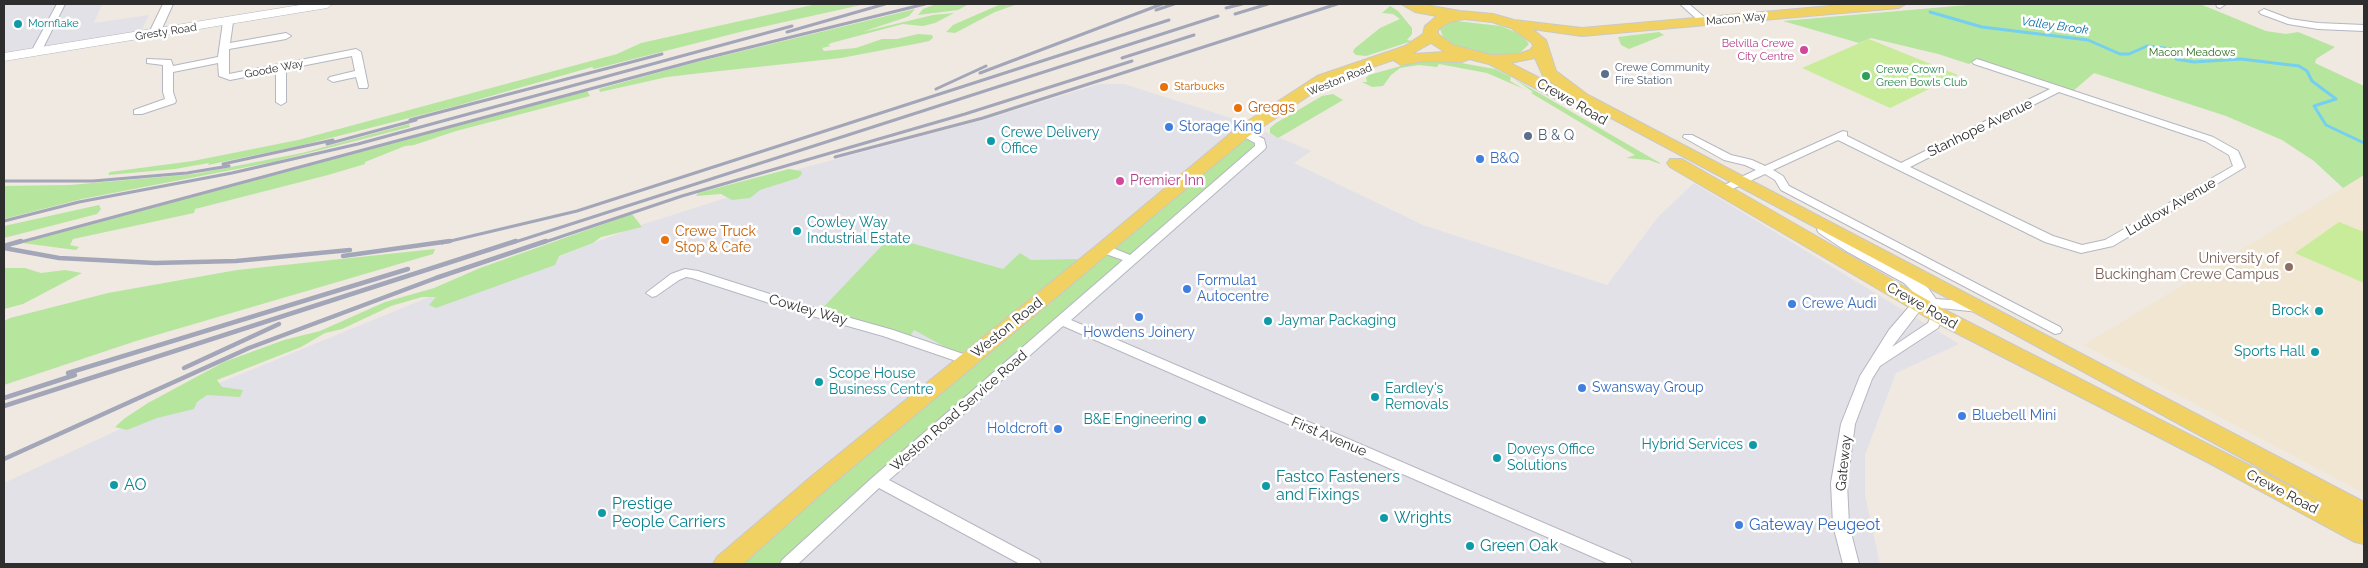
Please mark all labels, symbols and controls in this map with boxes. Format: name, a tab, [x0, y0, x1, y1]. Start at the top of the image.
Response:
street label: Macon Way	[1706, 10, 1766, 28]
water label: Valley Brook	[2021, 14, 2089, 38]
place label: Mornflake	[28, 17, 79, 31]
marker: Mornflake	[12, 18, 24, 30]
street label: Gresty Road	[134, 21, 198, 43]
place label: Belvilla Crewe City Centre	[1722, 37, 1794, 63]
marker: Belvilla Crewe City Centre	[1798, 44, 1810, 56]
park label: Macon Meadows	[2149, 46, 2235, 60]
street label: Goode Way	[243, 57, 305, 81]
street label: Weston Road	[1306, 61, 1374, 99]
place label: Crewe Community Fire Station	[1615, 61, 1710, 87]
place label: Crewe Crown Green Bowls Club	[1876, 63, 1967, 89]
marker: Crewe Community Fire Station	[1599, 68, 1611, 80]
marker: Crewe Crown Green Bowls Club	[1860, 70, 1872, 82]
street label: Crewe Road	[1534, 75, 1610, 129]
place label: Starbucks	[1174, 80, 1225, 94]
marker: Starbucks	[1158, 81, 1170, 93]
street label: Stanhope Avenue	[1925, 95, 2035, 161]
place label: Greggs	[1248, 100, 1295, 116]
marker: Greggs	[1232, 102, 1244, 114]
place label: Storage King	[1179, 119, 1262, 135]
marker: Storage King	[1163, 121, 1175, 133]
place label: Crewe Delivery Office	[1001, 125, 1099, 158]
place label: B & Q	[1538, 128, 1574, 144]
marker: B & Q	[1522, 130, 1534, 142]
marker: Crewe Delivery Office	[985, 135, 997, 147]
place label: B&Q	[1490, 151, 1519, 167]
marker: B&Q	[1474, 153, 1486, 165]
place label: Premier Inn	[1130, 173, 1204, 189]
street label: Ludlow Avenue	[2123, 174, 2219, 240]
marker: Premier Inn	[1114, 175, 1126, 187]
place label: Cowley Way Industrial Estate	[807, 215, 910, 248]
place label: Crewe Truck Stop & Cafe	[675, 224, 756, 256]
marker: Cowley Way Industrial Estate	[791, 225, 803, 237]
marker: Crewe Truck Stop & Cafe	[659, 234, 671, 246]
place label: University of Buckingham Crewe Campus	[2095, 251, 2279, 284]
marker: University of Buckingham Crewe Campus	[2283, 261, 2295, 273]
place label: Formula1 Autocentre	[1197, 273, 1269, 306]
street label: Crewe Road	[1884, 279, 1960, 333]
marker: Formula1 Autocentre	[1181, 283, 1193, 295]
street label: Cowley Way	[767, 291, 849, 329]
street label: Weston Road	[968, 294, 1046, 362]
place label: Crewe Audi	[1802, 296, 1877, 312]
marker: Crewe Audi	[1786, 298, 1798, 310]
place label: Brock	[2272, 303, 2309, 319]
marker: Brock	[2313, 305, 2325, 317]
marker: Howdens Joinery	[1133, 311, 1145, 323]
place label: Jaymar Packaging	[1278, 313, 1396, 329]
marker: Jaymar Packaging	[1262, 315, 1274, 327]
place label: Howdens Joinery	[1083, 325, 1195, 341]
place label: Sports Hall	[2234, 344, 2305, 360]
marker: Sports Hall	[2309, 346, 2321, 358]
street label: Weston Road Service Road	[887, 347, 1031, 475]
place label: Scope House Business Centre	[829, 366, 933, 398]
marker: Scope House Business Centre	[813, 376, 825, 388]
place label: Swansway Group	[1592, 380, 1704, 396]
place label: Eardley's Removals	[1385, 381, 1449, 414]
marker: Swansway Group	[1576, 382, 1588, 394]
marker: Eardley's Removals	[1369, 391, 1381, 403]
place label: Bluebell Mini	[1972, 408, 2056, 424]
marker: Bluebell Mini	[1956, 410, 1968, 422]
place label: B&E Engineering	[1084, 412, 1192, 428]
marker: B&E Engineering	[1196, 414, 1208, 426]
street label: First Avenue	[1289, 414, 1369, 460]
place label: Holdcroft	[987, 421, 1048, 437]
marker: Holdcroft	[1052, 423, 1064, 435]
street label: Gateway	[1833, 434, 1855, 492]
place label: Hybrid Services	[1641, 437, 1743, 453]
marker: Hybrid Services	[1747, 439, 1759, 451]
place label: Doveys Office Solutions	[1507, 442, 1595, 474]
marker: Doveys Office Solutions	[1491, 452, 1503, 464]
street label: Crewe Road	[2243, 466, 2321, 518]
place label: Fastco Fasteners and Fixings	[1276, 467, 1400, 505]
place label: AO	[124, 475, 146, 495]
marker: AO	[108, 479, 120, 491]
marker: Fastco Fasteners and Fixings	[1260, 480, 1272, 492]
place label: Prestige People Carriers	[612, 494, 726, 532]
marker: Prestige People Carriers	[596, 507, 608, 519]
place label: Wrights	[1394, 508, 1451, 528]
marker: Wrights	[1378, 512, 1390, 524]
place label: Gateway Peugeot	[1749, 515, 1880, 535]
marker: Gateway Peugeot	[1733, 519, 1745, 531]
place label: Green Oak	[1480, 536, 1558, 556]
marker: Green Oak	[1464, 540, 1476, 552]

